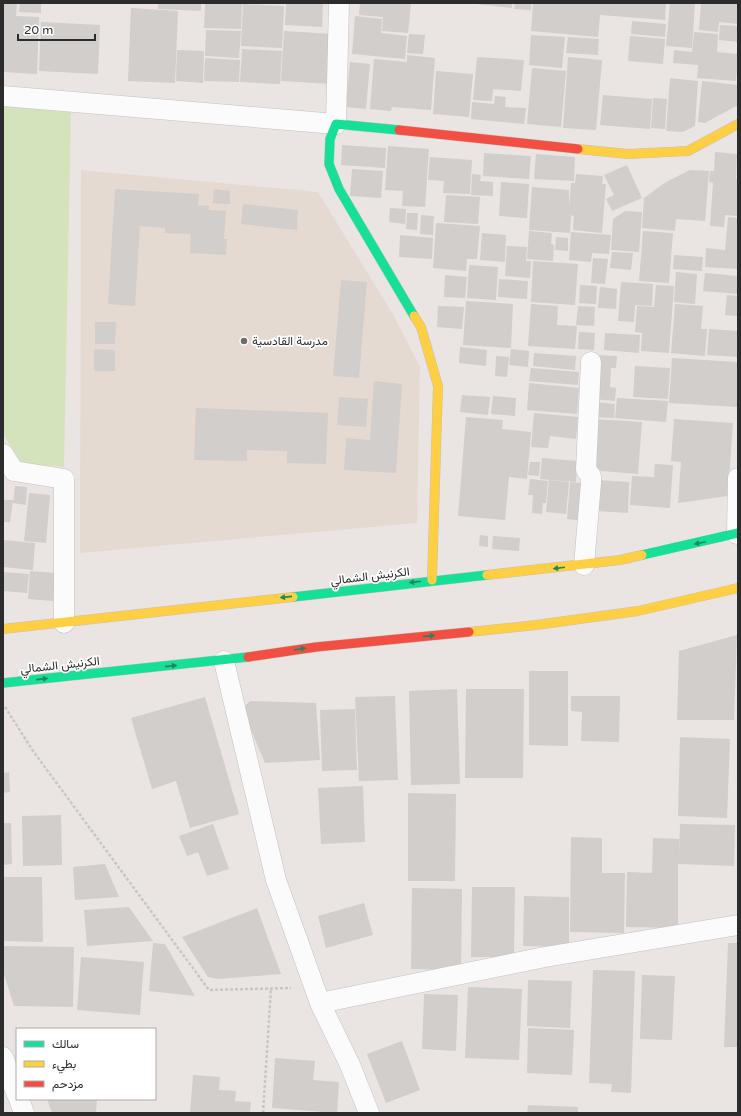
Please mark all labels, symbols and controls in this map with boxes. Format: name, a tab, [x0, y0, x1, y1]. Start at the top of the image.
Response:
scale bar	[18, 16, 95, 42]
text: 20 m	[24, 23, 53, 37]
place label: مدرسة القادسية	[252, 334, 328, 349]
marker: مدرسة القادسية	[239, 336, 249, 346]
one-way arrow	[694, 541, 706, 547]
street label: الكرنيش الشمالي	[330, 564, 411, 591]
one-way arrow	[553, 565, 565, 571]
one-way arrow	[409, 579, 421, 586]
one-way arrow	[280, 594, 292, 601]
one-way arrow	[423, 633, 435, 639]
one-way arrow	[294, 646, 306, 652]
street label: الكرنيش الشمالي	[20, 654, 101, 679]
one-way arrow	[165, 663, 177, 669]
one-way arrow	[36, 676, 48, 682]
legend	[16, 1028, 156, 1100]
text: سالك	[52, 1037, 79, 1051]
text: بطيء	[52, 1057, 76, 1074]
text: مزدحم	[52, 1077, 83, 1092]

